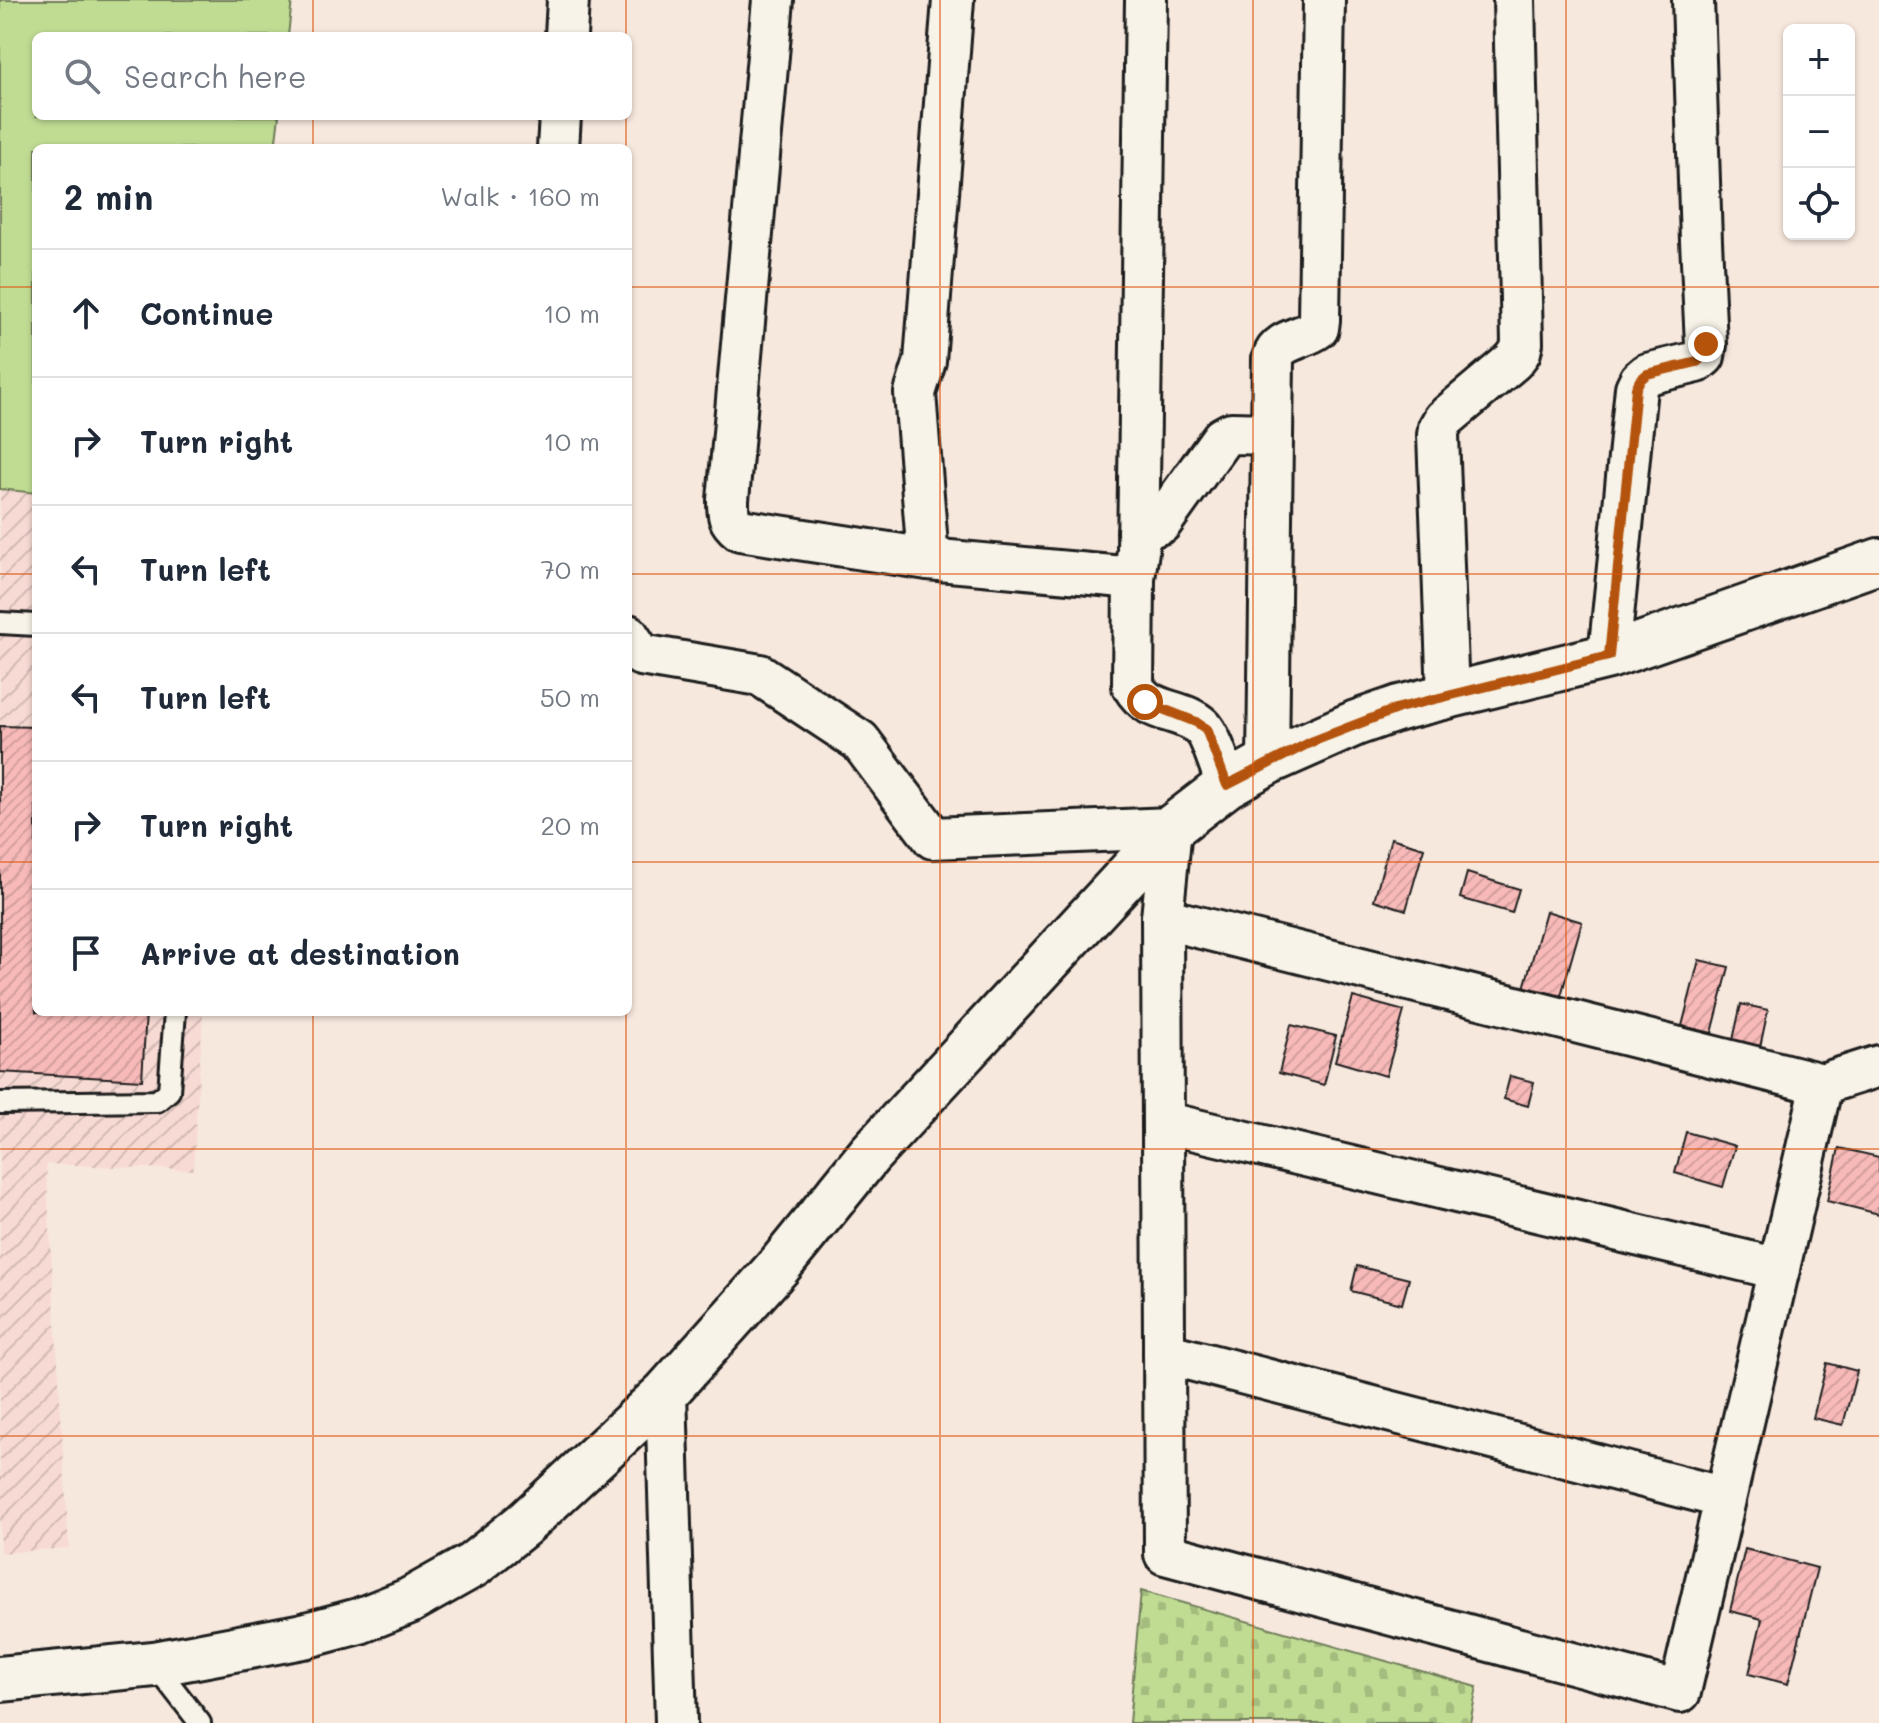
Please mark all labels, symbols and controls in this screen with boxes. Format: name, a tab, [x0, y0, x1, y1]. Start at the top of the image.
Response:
map controls	[1783, 24, 1855, 240]
button: +	[1783, 24, 1855, 96]
search box	[32, 32, 632, 120]
icon: search	[60, 54, 104, 98]
text: Search here	[124, 56, 307, 96]
button: −	[1783, 96, 1855, 168]
button: locate	[1783, 168, 1855, 240]
text: 2 min	[64, 174, 153, 219]
text: Walk · 160 m	[440, 179, 600, 213]
icon: ahead	[64, 291, 108, 335]
text: Continue	[140, 293, 273, 333]
text: 10 m	[543, 296, 600, 330]
route end	[1688, 326, 1724, 362]
icon: right	[64, 419, 108, 463]
text: Turn right	[140, 421, 293, 461]
text: 10 m	[543, 424, 600, 458]
icon: left	[64, 547, 108, 591]
text: Turn left	[140, 549, 271, 589]
text: 70 m	[540, 552, 600, 586]
icon: left	[64, 675, 108, 719]
text: Turn left	[140, 677, 271, 717]
text: 50 m	[540, 680, 600, 714]
route start	[1127, 684, 1163, 720]
icon: right	[64, 803, 108, 847]
text: Turn right	[140, 805, 293, 845]
text: 20 m	[540, 808, 600, 842]
icon: arrive	[64, 931, 108, 975]
text: Arrive at destination	[140, 933, 460, 973]

